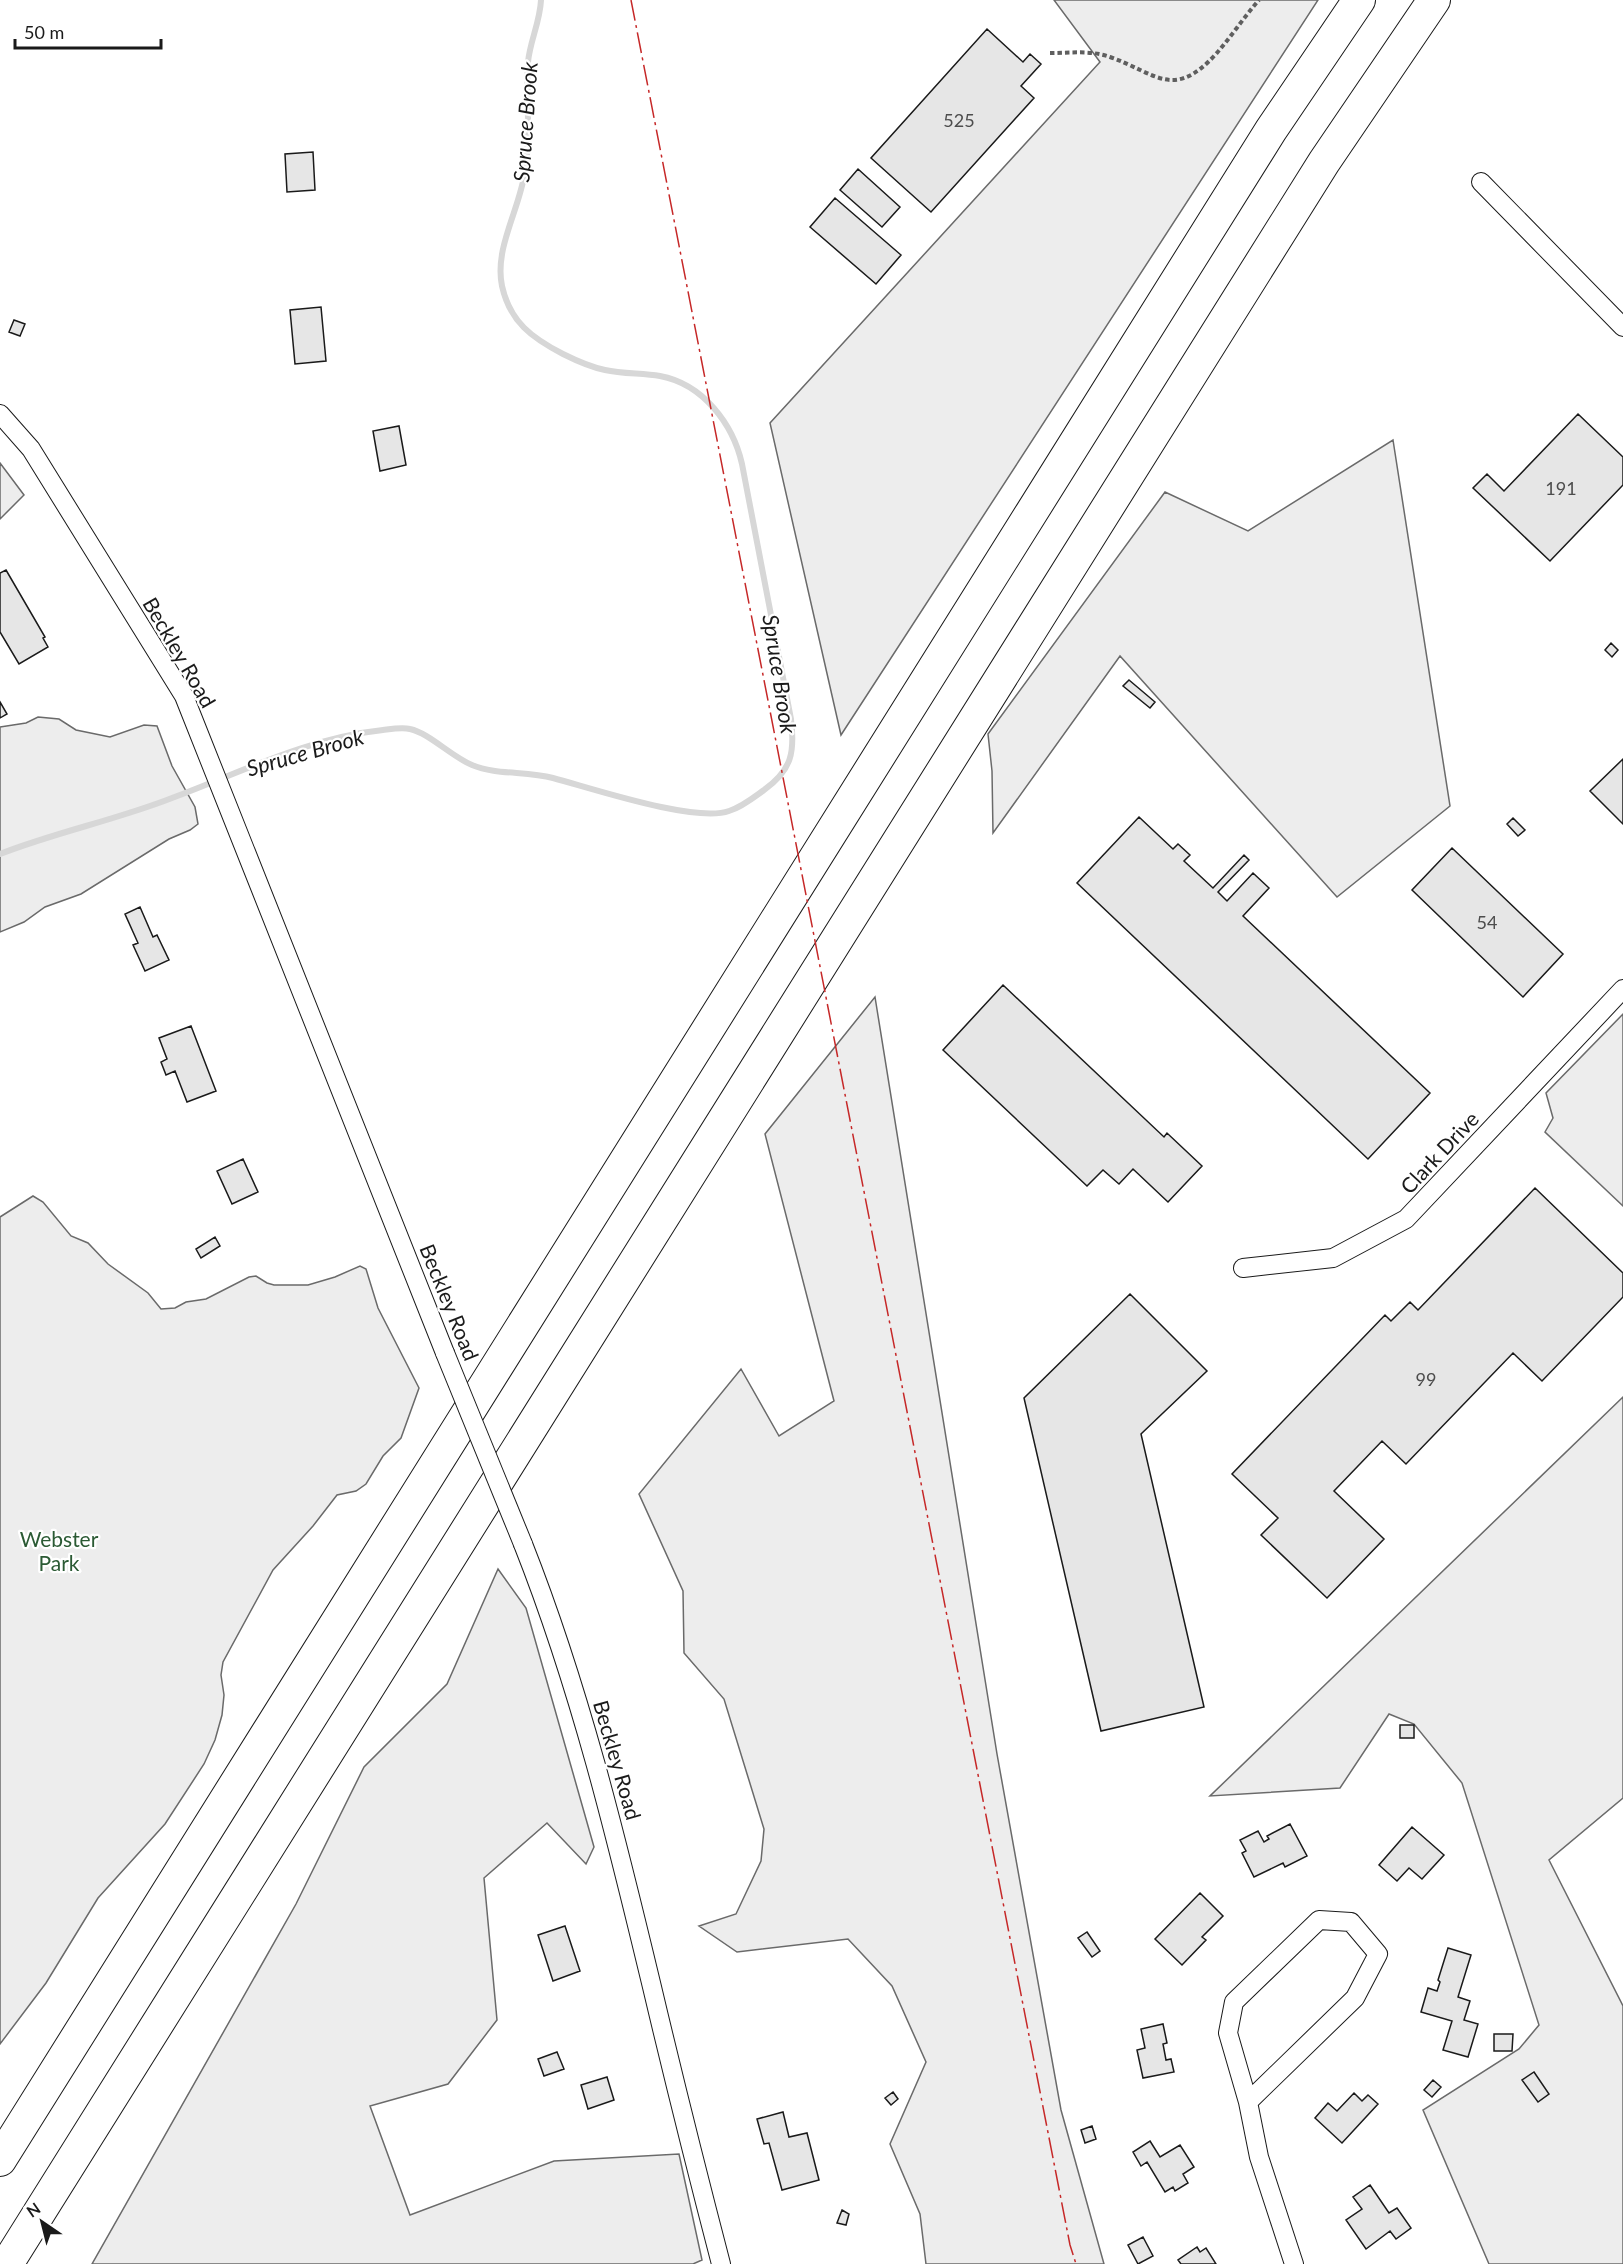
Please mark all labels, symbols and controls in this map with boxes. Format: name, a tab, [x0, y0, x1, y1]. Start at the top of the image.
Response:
scale bar	[15, 12, 160, 50]
text: 50 m	[24, 21, 64, 43]
water label: Spruce Brook	[507, 60, 543, 183]
house number: 525	[943, 109, 975, 131]
house number: 191	[1545, 477, 1577, 499]
street label: Beckley Road	[138, 592, 222, 712]
water label: Spruce Brook	[757, 612, 803, 736]
water label: Spruce Brook	[243, 722, 367, 782]
house number: 54	[1477, 911, 1497, 933]
street label: Clark Drive	[1395, 1106, 1483, 1198]
street label: Beckley Road	[415, 1240, 485, 1364]
house number: 99	[1416, 1368, 1436, 1390]
park label: Webster Park	[20, 1526, 99, 1575]
street label: Beckley Road	[589, 1697, 647, 1823]
north arrow	[12, 2192, 72, 2252]
text: N	[23, 2198, 44, 2221]

